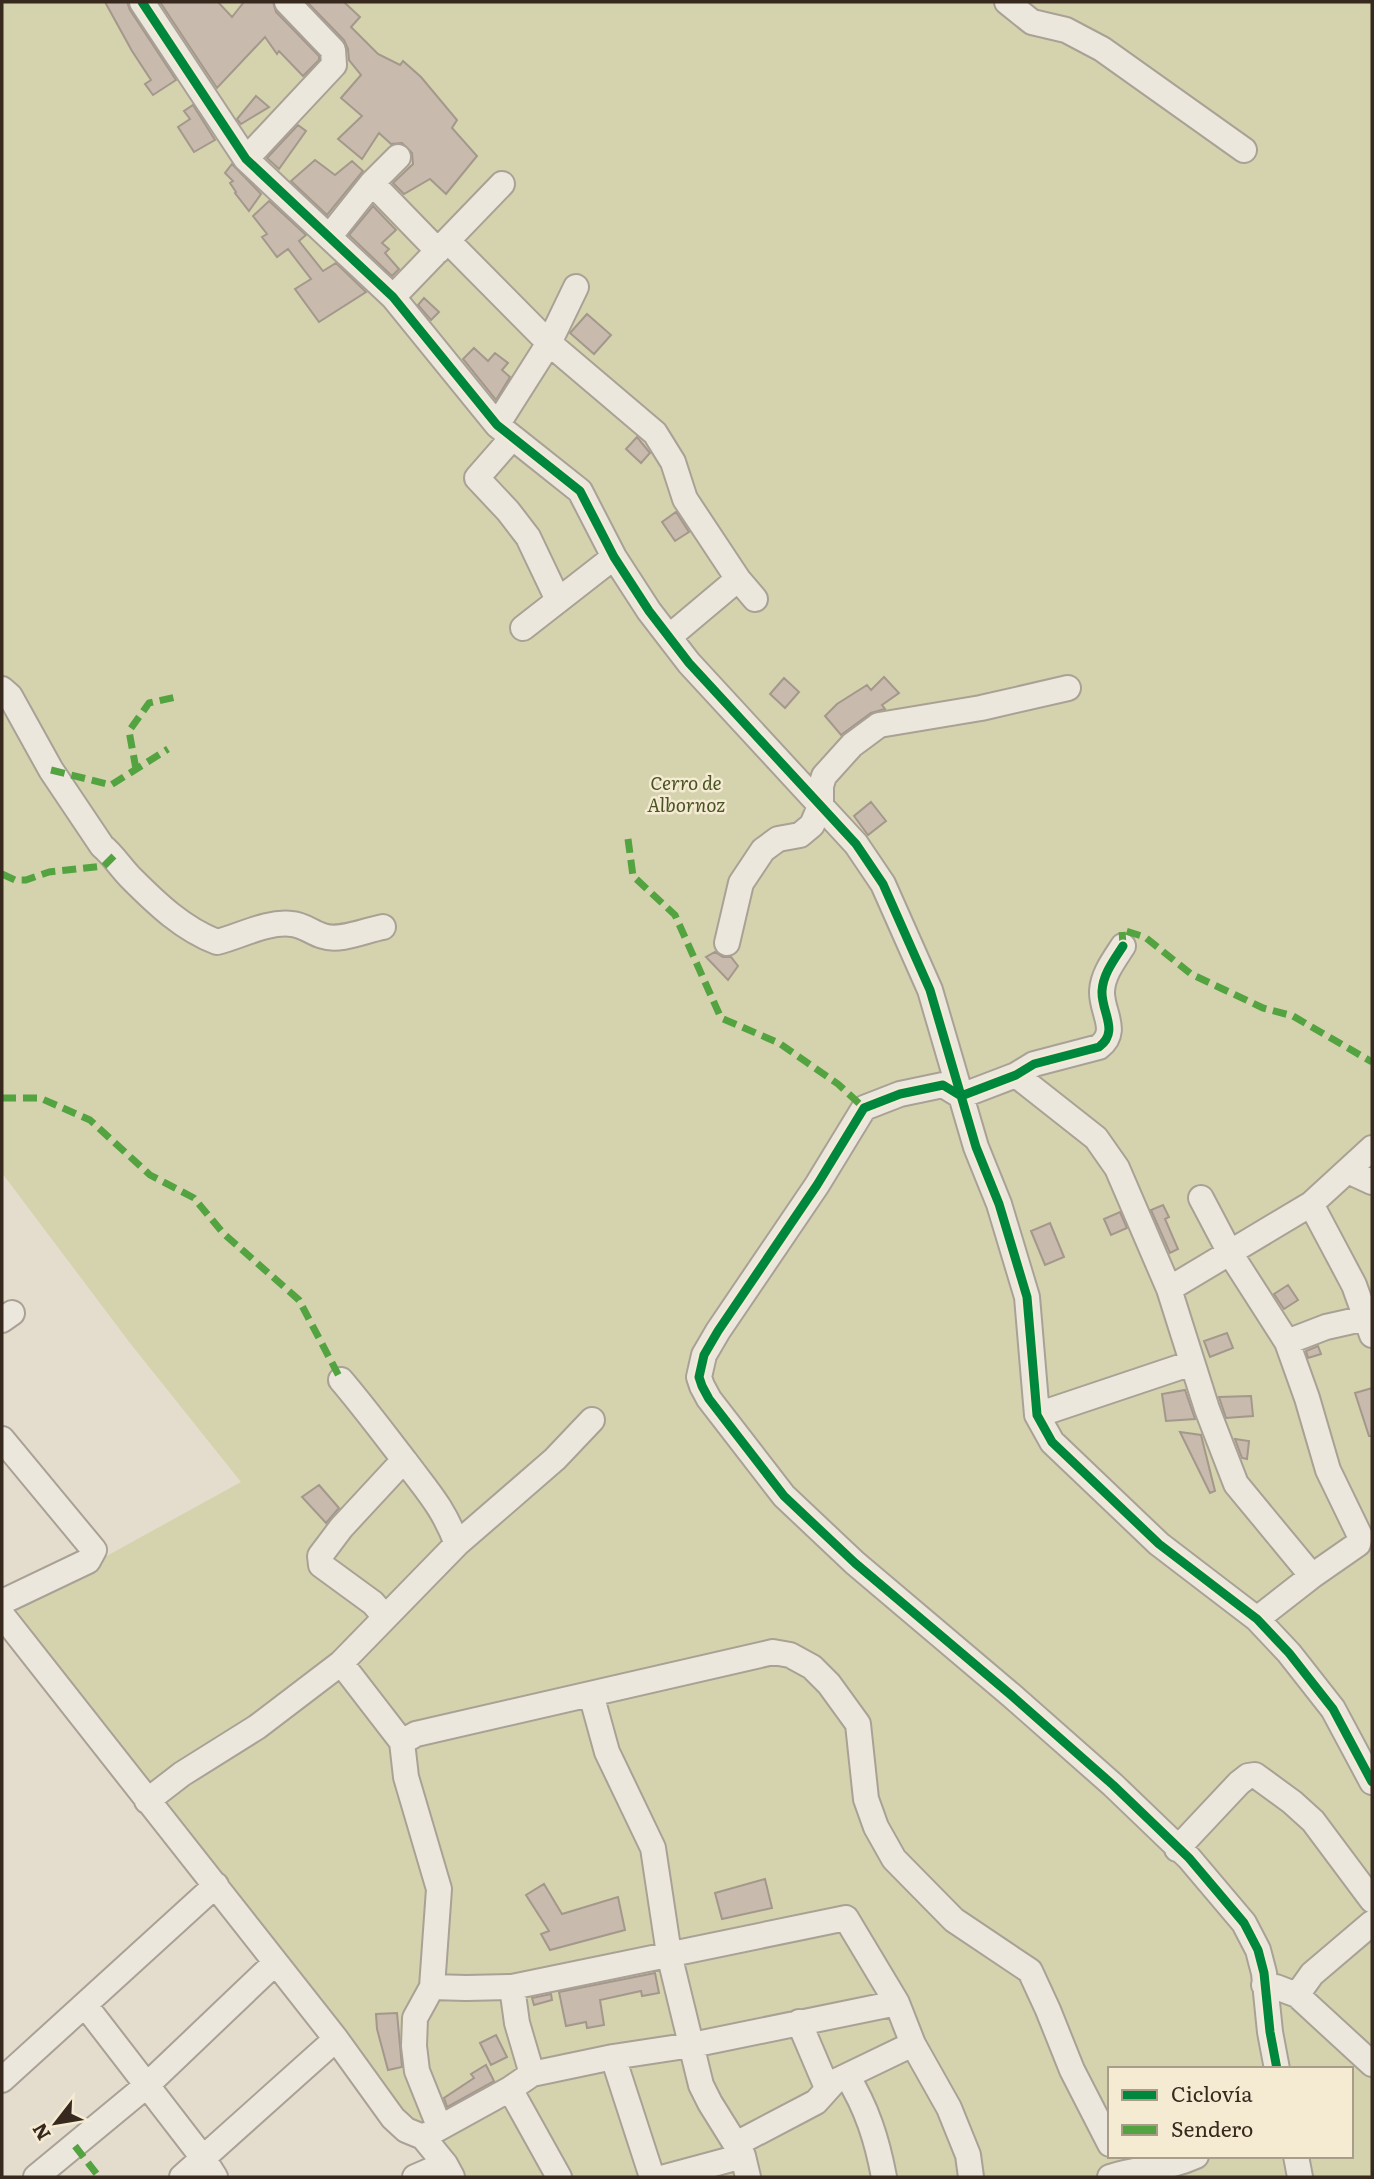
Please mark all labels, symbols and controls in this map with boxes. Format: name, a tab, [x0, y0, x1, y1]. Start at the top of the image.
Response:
park label: Cerro de Albornoz	[647, 768, 725, 818]
legend	[1108, 2067, 1353, 2158]
text: Ciclovía	[1171, 2077, 1253, 2108]
north arrow	[21, 2088, 91, 2158]
text: Sendero	[1171, 2112, 1253, 2143]
text: N	[24, 2118, 57, 2146]

